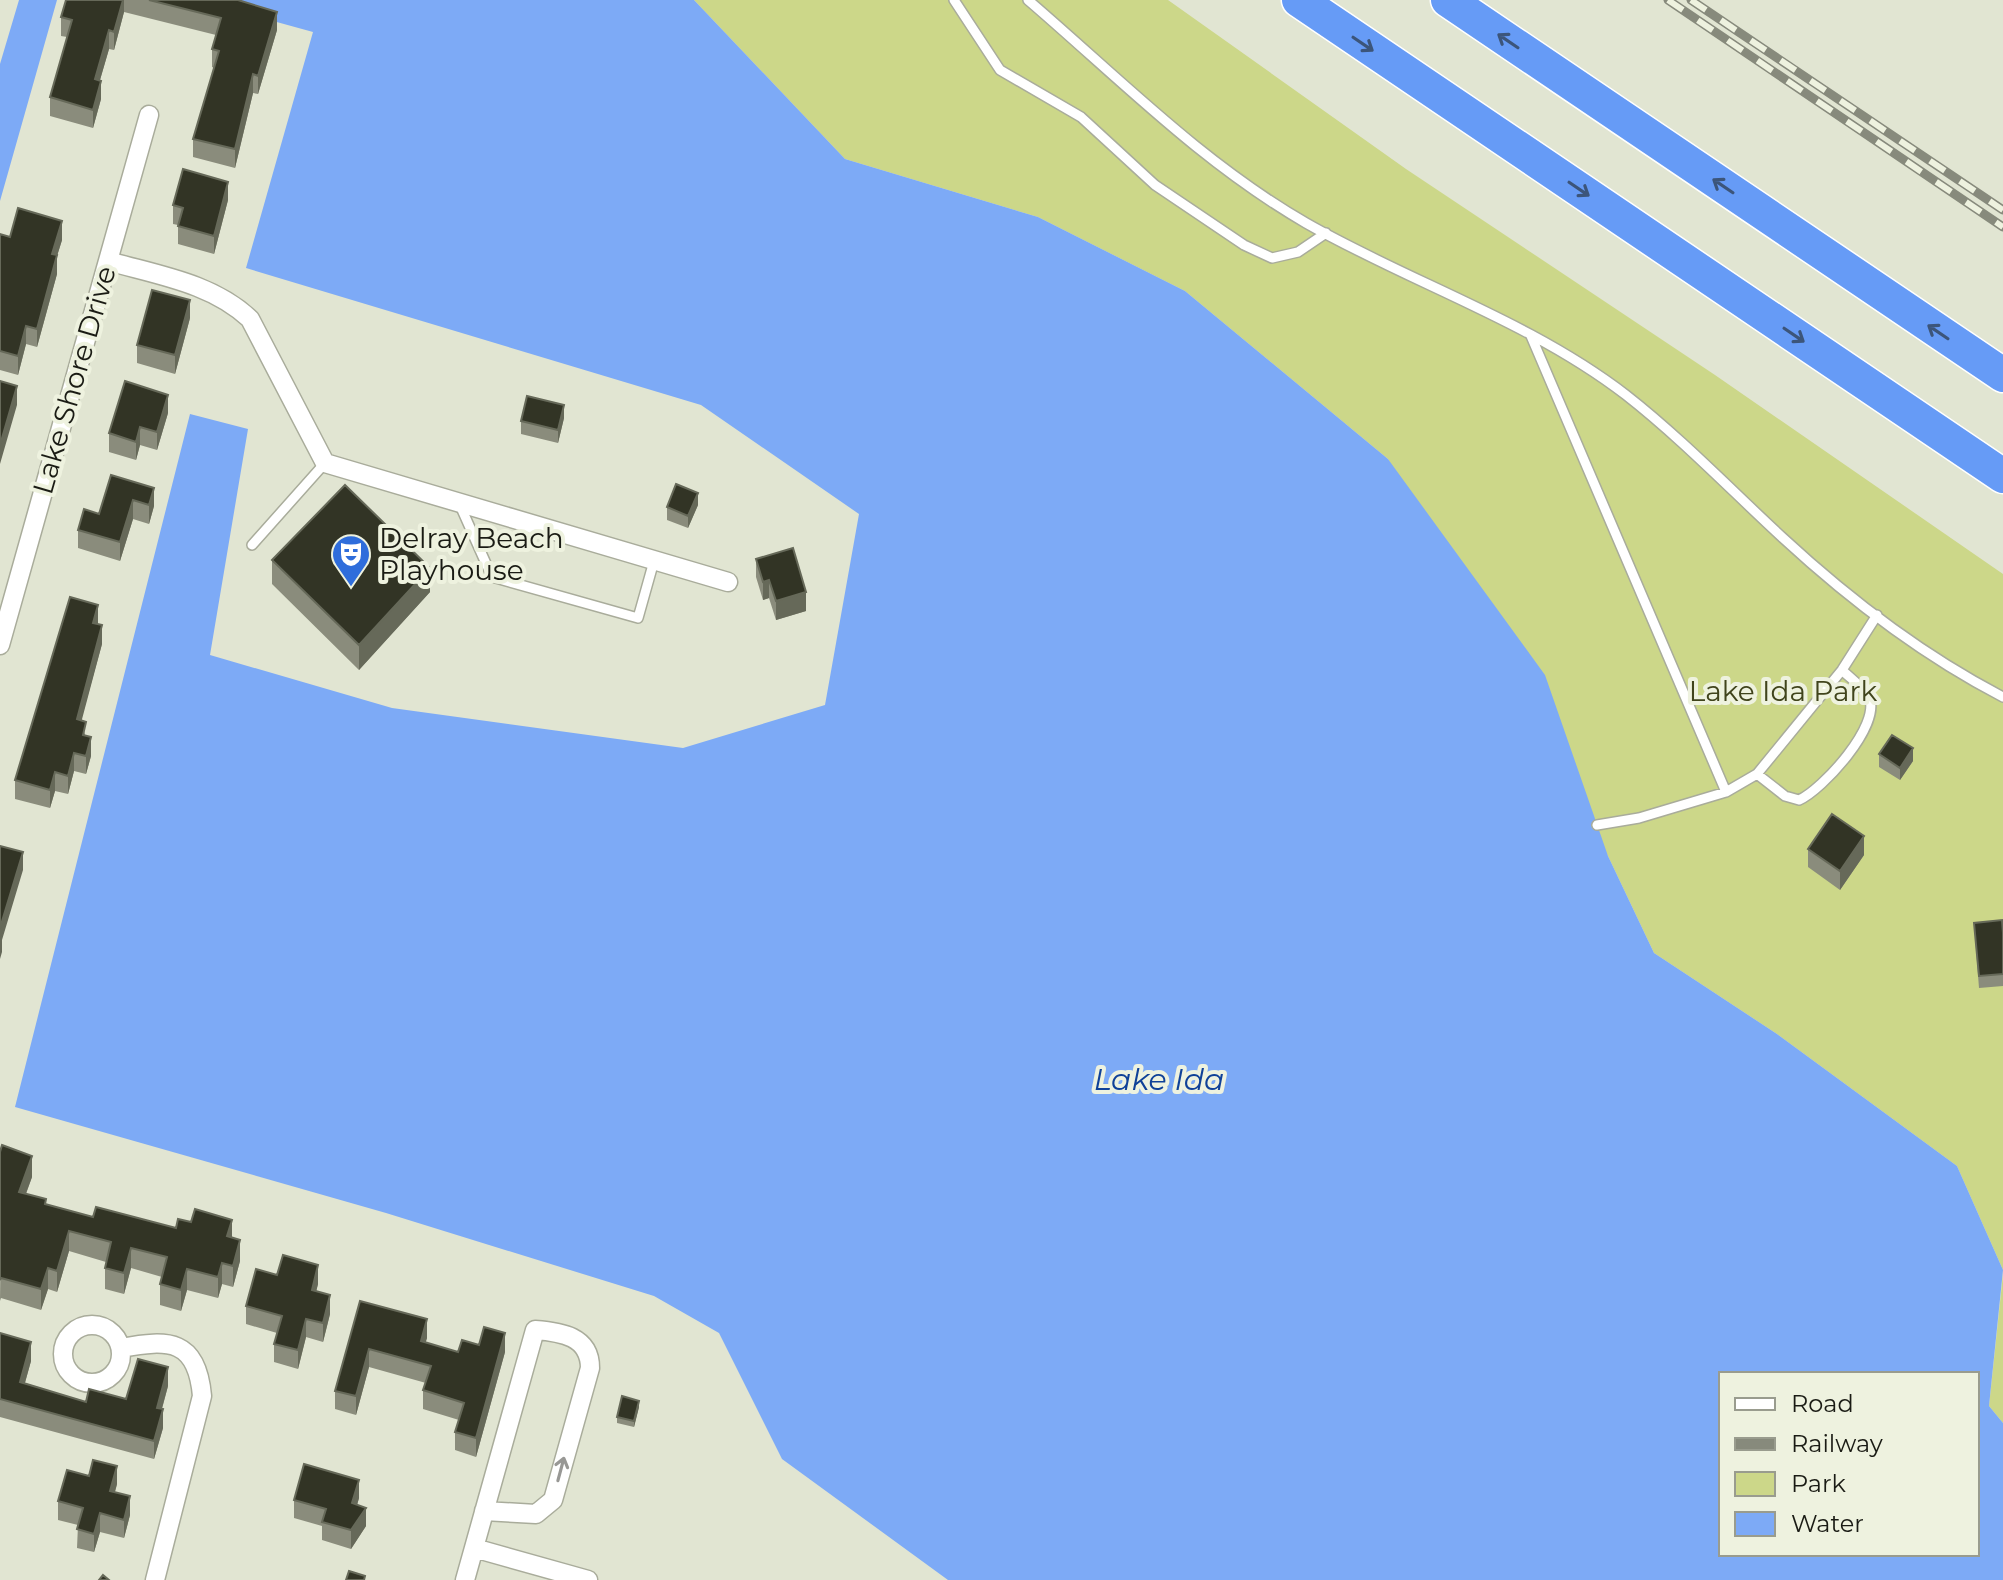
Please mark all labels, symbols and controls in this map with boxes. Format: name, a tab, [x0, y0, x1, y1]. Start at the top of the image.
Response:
one-way arrow	[1497, 32, 1519, 49]
one-way arrow	[1352, 36, 1374, 52]
one-way arrow	[1712, 178, 1735, 194]
one-way arrow	[1567, 181, 1589, 198]
street label: Lake Shore Drive	[25, 262, 123, 498]
one-way arrow	[1928, 324, 1950, 340]
one-way arrow	[1782, 327, 1805, 343]
place label: Delray Beach Playhouse	[379, 521, 564, 587]
theatre icon: Delray Beach Playhouse	[330, 533, 372, 588]
park label: Lake Ida Park	[1689, 674, 1878, 708]
water label: Lake Ida	[1094, 1061, 1224, 1098]
legend	[1719, 1372, 1979, 1556]
text: Road	[1791, 1389, 1854, 1418]
text: Railway	[1791, 1429, 1883, 1458]
one-way arrow	[554, 1457, 569, 1483]
text: Park	[1791, 1469, 1846, 1498]
text: Water	[1791, 1509, 1864, 1538]

